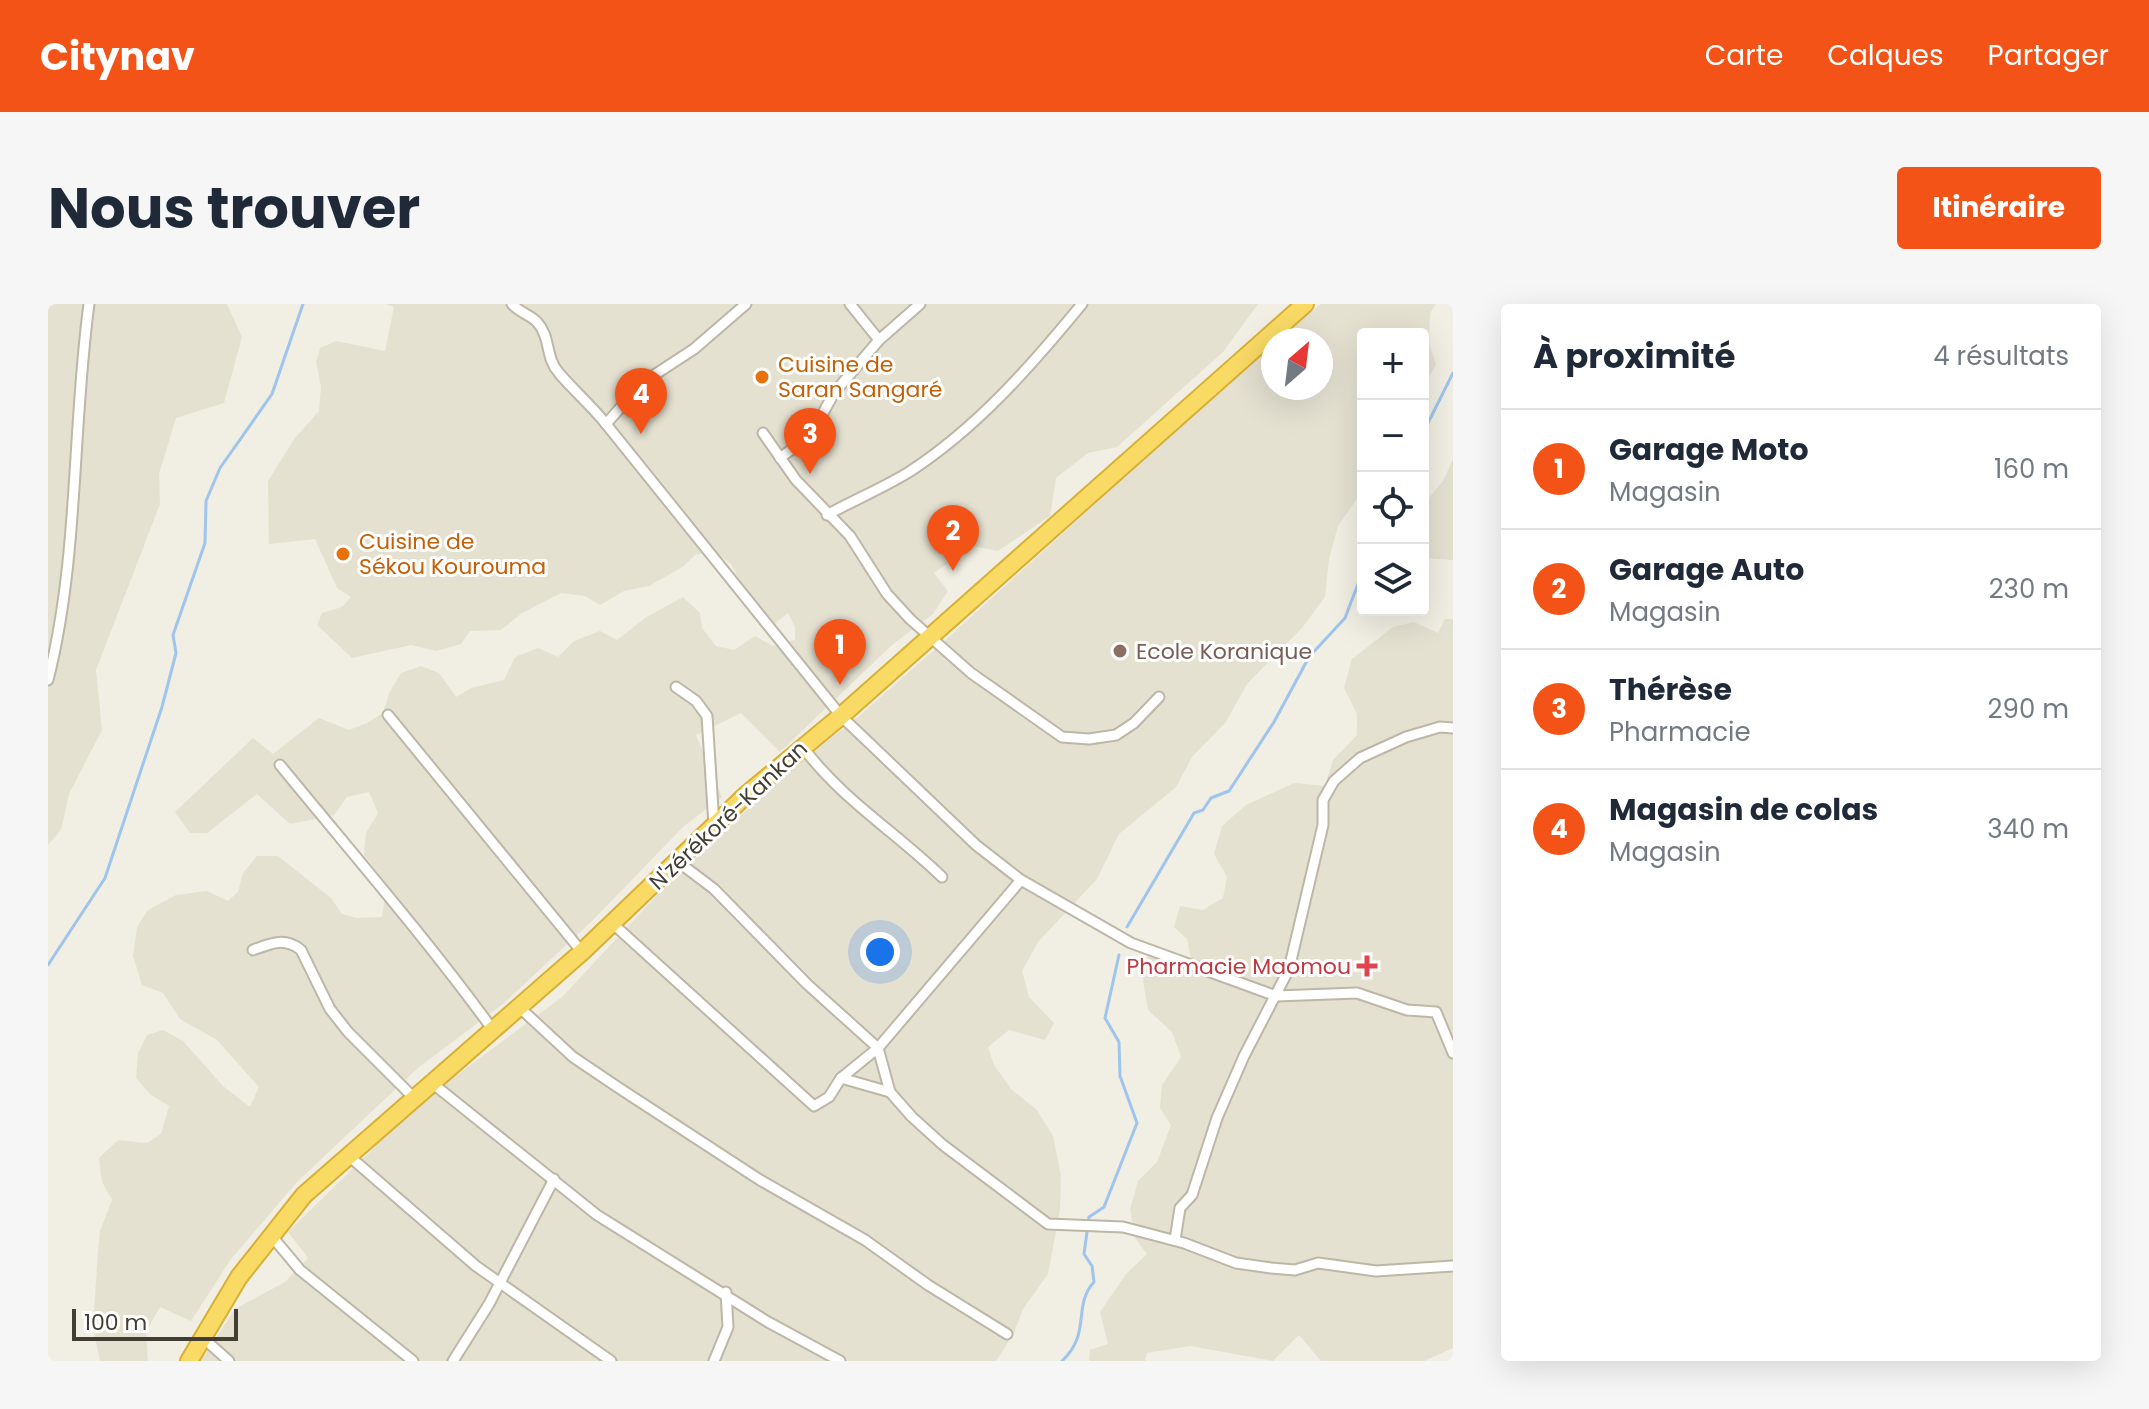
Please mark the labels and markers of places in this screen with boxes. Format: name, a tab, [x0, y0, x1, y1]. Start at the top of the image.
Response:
place label: Cuisine de Saran Sangaré	[778, 349, 942, 405]
pin: 4	[615, 368, 667, 434]
marker: Cuisine de Saran Sangaré	[753, 368, 771, 386]
pin: 3	[784, 408, 836, 474]
pin: 2	[927, 505, 979, 571]
place label: Cuisine de Sékou Kourouma	[359, 526, 546, 582]
marker: Cuisine de Sékou Kourouma	[334, 545, 352, 563]
pin: 1	[814, 619, 866, 685]
place label: Ecole Koranique	[1136, 636, 1312, 667]
marker: Ecole Koranique	[1111, 642, 1129, 660]
place label: Pharmacie Maomou	[1127, 951, 1351, 982]
marker: Pharmacie Maomou	[1358, 957, 1376, 975]

